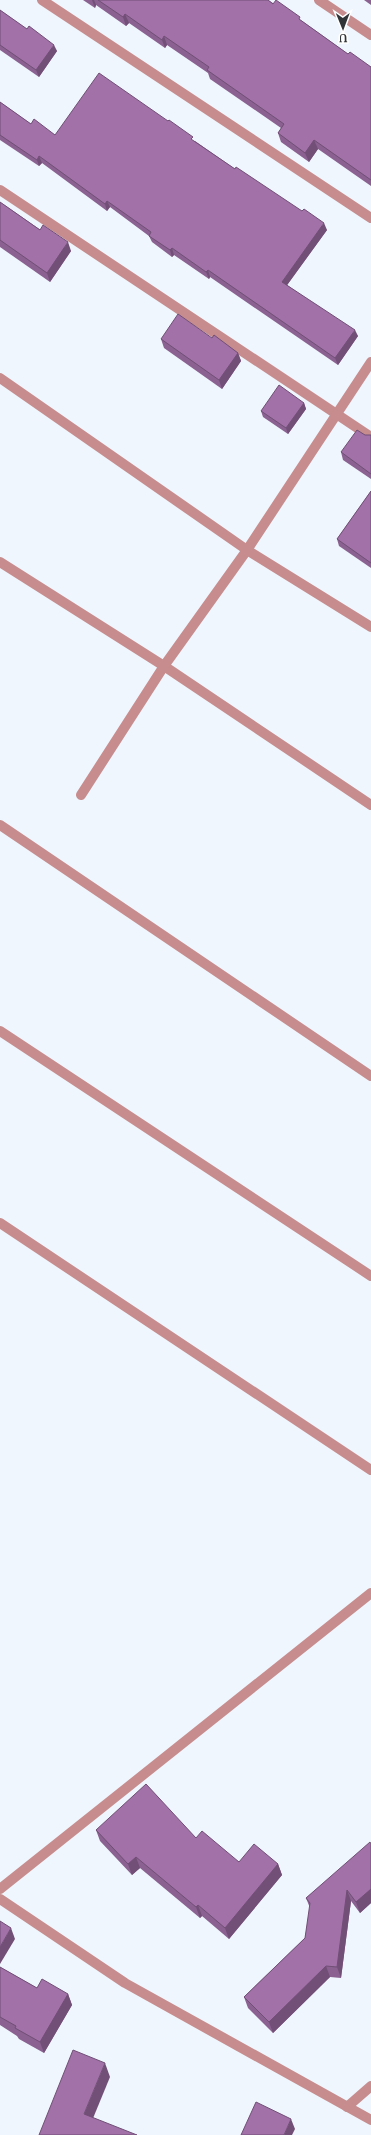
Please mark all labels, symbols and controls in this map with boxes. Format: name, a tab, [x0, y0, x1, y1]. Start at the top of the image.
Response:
north arrow	[323, 8, 363, 48]
text: U	[338, 31, 347, 45]

